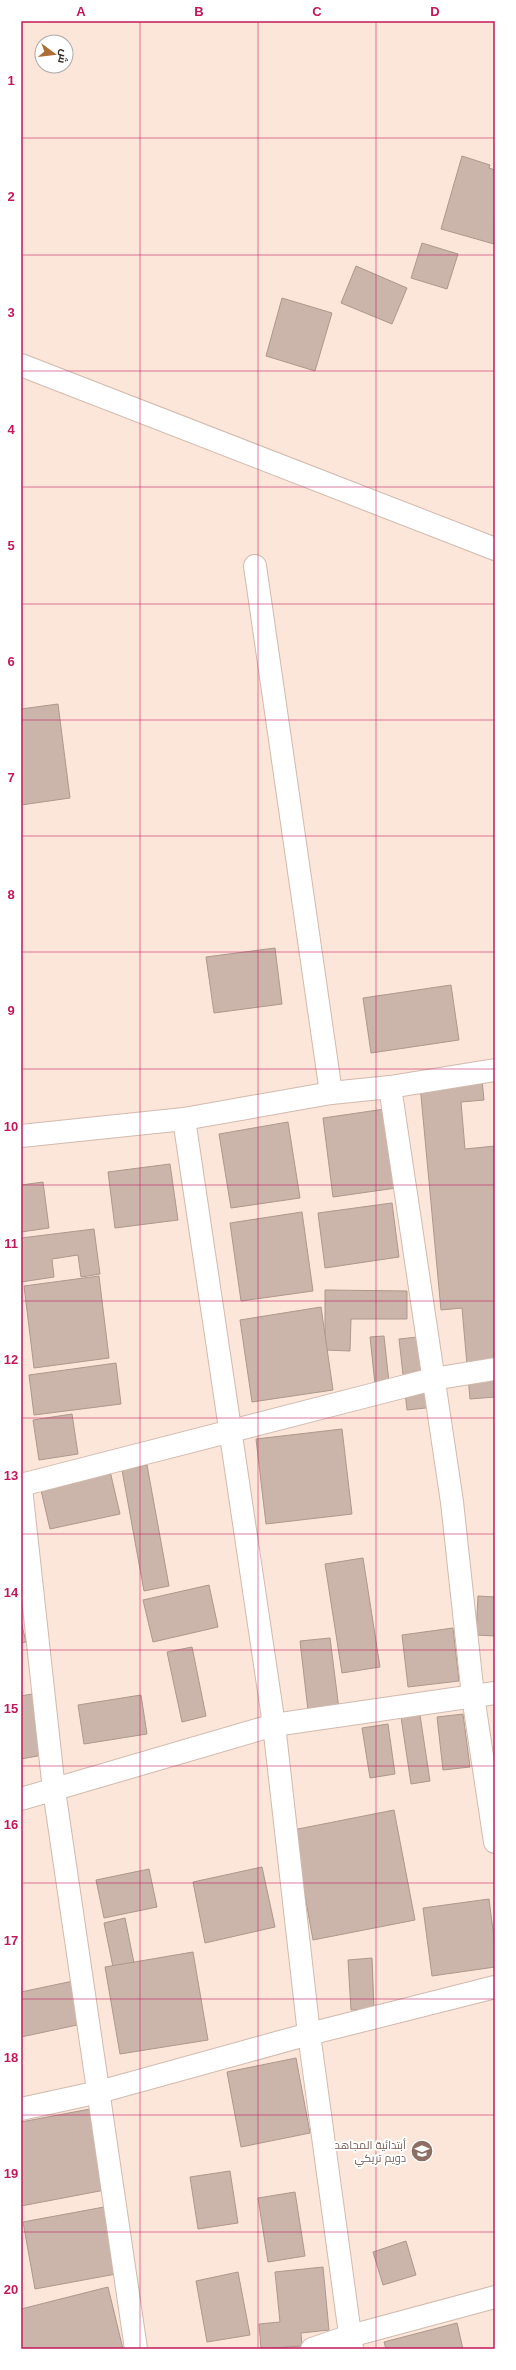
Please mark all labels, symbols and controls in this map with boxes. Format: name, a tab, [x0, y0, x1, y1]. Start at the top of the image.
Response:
text: A	[76, 4, 86, 19]
text: B	[194, 4, 204, 19]
text: C	[312, 4, 322, 19]
text: D	[430, 4, 440, 19]
north arrow	[34, 34, 74, 74]
text: ش	[55, 48, 71, 65]
text: 1	[7, 73, 15, 88]
text: 2	[7, 189, 15, 204]
text: 3	[7, 305, 15, 320]
text: 4	[7, 422, 15, 437]
text: 5	[7, 538, 15, 553]
text: 6	[7, 654, 15, 669]
text: 7	[7, 770, 15, 785]
text: 8	[7, 887, 15, 902]
text: 9	[7, 1003, 15, 1018]
text: 10	[4, 1119, 18, 1134]
text: 11	[4, 1236, 18, 1251]
text: 12	[4, 1352, 18, 1367]
text: 13	[4, 1468, 18, 1483]
text: 14	[4, 1585, 19, 1600]
text: 15	[4, 1701, 18, 1716]
text: 16	[4, 1817, 18, 1832]
text: 17	[4, 1933, 18, 1948]
text: 18	[4, 2050, 18, 2065]
place label: أبتدائية المجاهد دويم تريكي	[335, 2138, 406, 2167]
school or university icon: أبتدائية المجاهد دويم تريكي	[409, 2138, 435, 2164]
text: 19	[4, 2166, 18, 2181]
text: 20	[4, 2282, 18, 2297]

